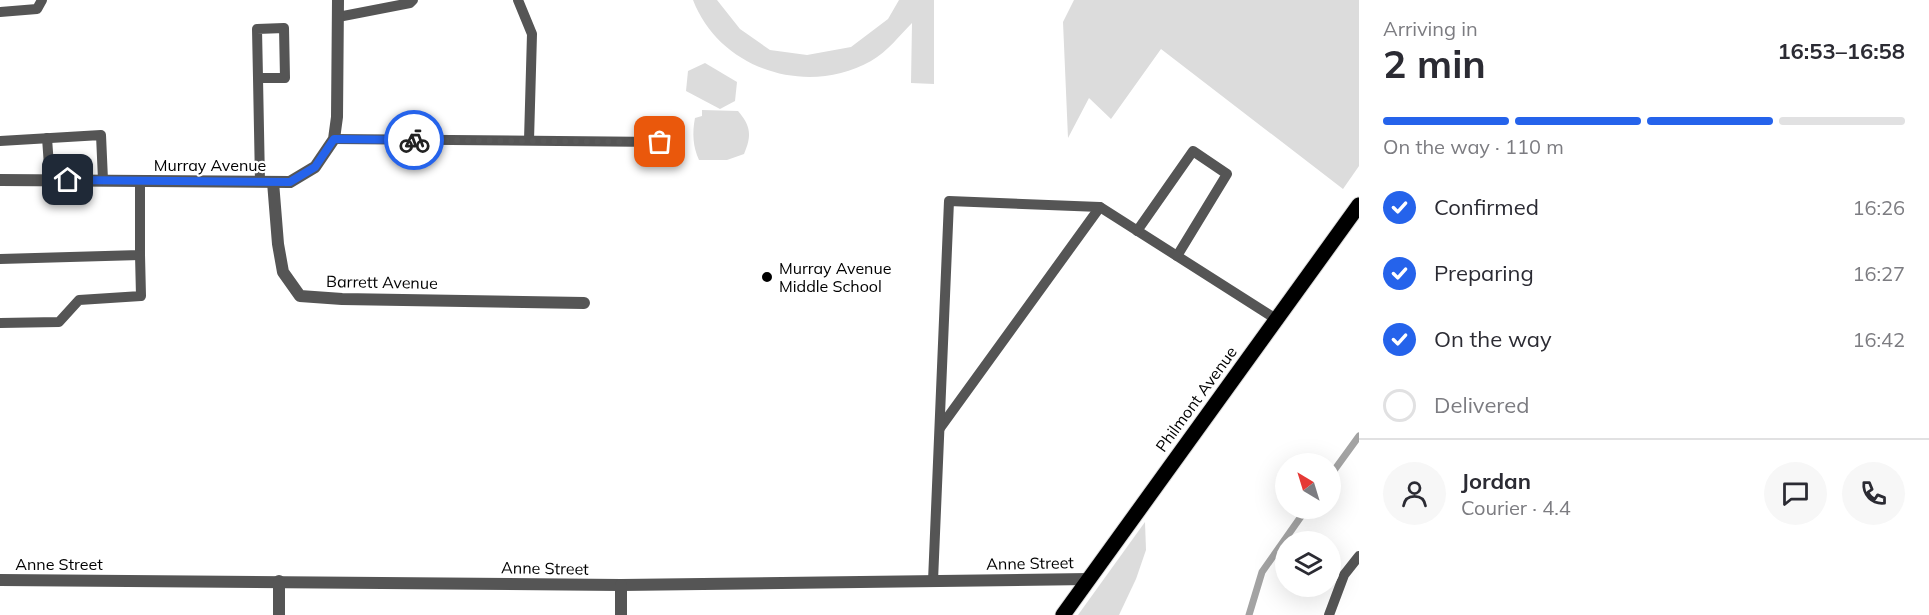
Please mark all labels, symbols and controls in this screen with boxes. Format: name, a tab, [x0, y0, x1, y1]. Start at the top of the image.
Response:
text: Arriving in	[1383, 16, 1478, 41]
text: 16:53–16:58	[1777, 37, 1905, 65]
text: 2 min	[1383, 39, 1486, 88]
courier	[384, 110, 444, 170]
pin	[634, 116, 685, 167]
icon: bike	[398, 124, 431, 157]
icon: bag	[643, 125, 676, 158]
text: On the way · 110 m	[1383, 134, 1564, 159]
pin	[42, 154, 93, 205]
street label: Murray Avenue	[154, 155, 266, 175]
icon: home	[51, 163, 84, 196]
icon: check	[1383, 191, 1416, 224]
text: Confirmed	[1434, 193, 1539, 221]
text: 16:26	[1852, 195, 1905, 220]
icon: check	[1383, 257, 1416, 290]
place label: Murray Avenue Middle School	[779, 258, 891, 296]
text: Preparing	[1434, 259, 1534, 287]
text: 16:27	[1852, 261, 1905, 286]
marker: Murray Avenue Middle School	[760, 270, 774, 284]
street label: Barrett Avenue	[326, 271, 438, 293]
icon: check	[1383, 323, 1416, 356]
text: On the way	[1434, 325, 1552, 353]
text: 16:42	[1852, 327, 1905, 352]
street label: Philmont Avenue	[1151, 342, 1241, 456]
text: Delivered	[1434, 391, 1529, 419]
north arrow	[1275, 453, 1341, 519]
map controls	[1275, 453, 1341, 597]
button: person	[1383, 462, 1446, 525]
button: chat	[1764, 462, 1827, 525]
button: phone	[1842, 462, 1905, 525]
text: Jordan	[1461, 467, 1531, 495]
text: Courier · 4.4	[1461, 495, 1571, 520]
button: layers	[1275, 531, 1341, 597]
street label: Anne Street	[986, 552, 1074, 574]
street label: Anne Street	[15, 554, 103, 574]
street label: Anne Street	[501, 557, 589, 579]

